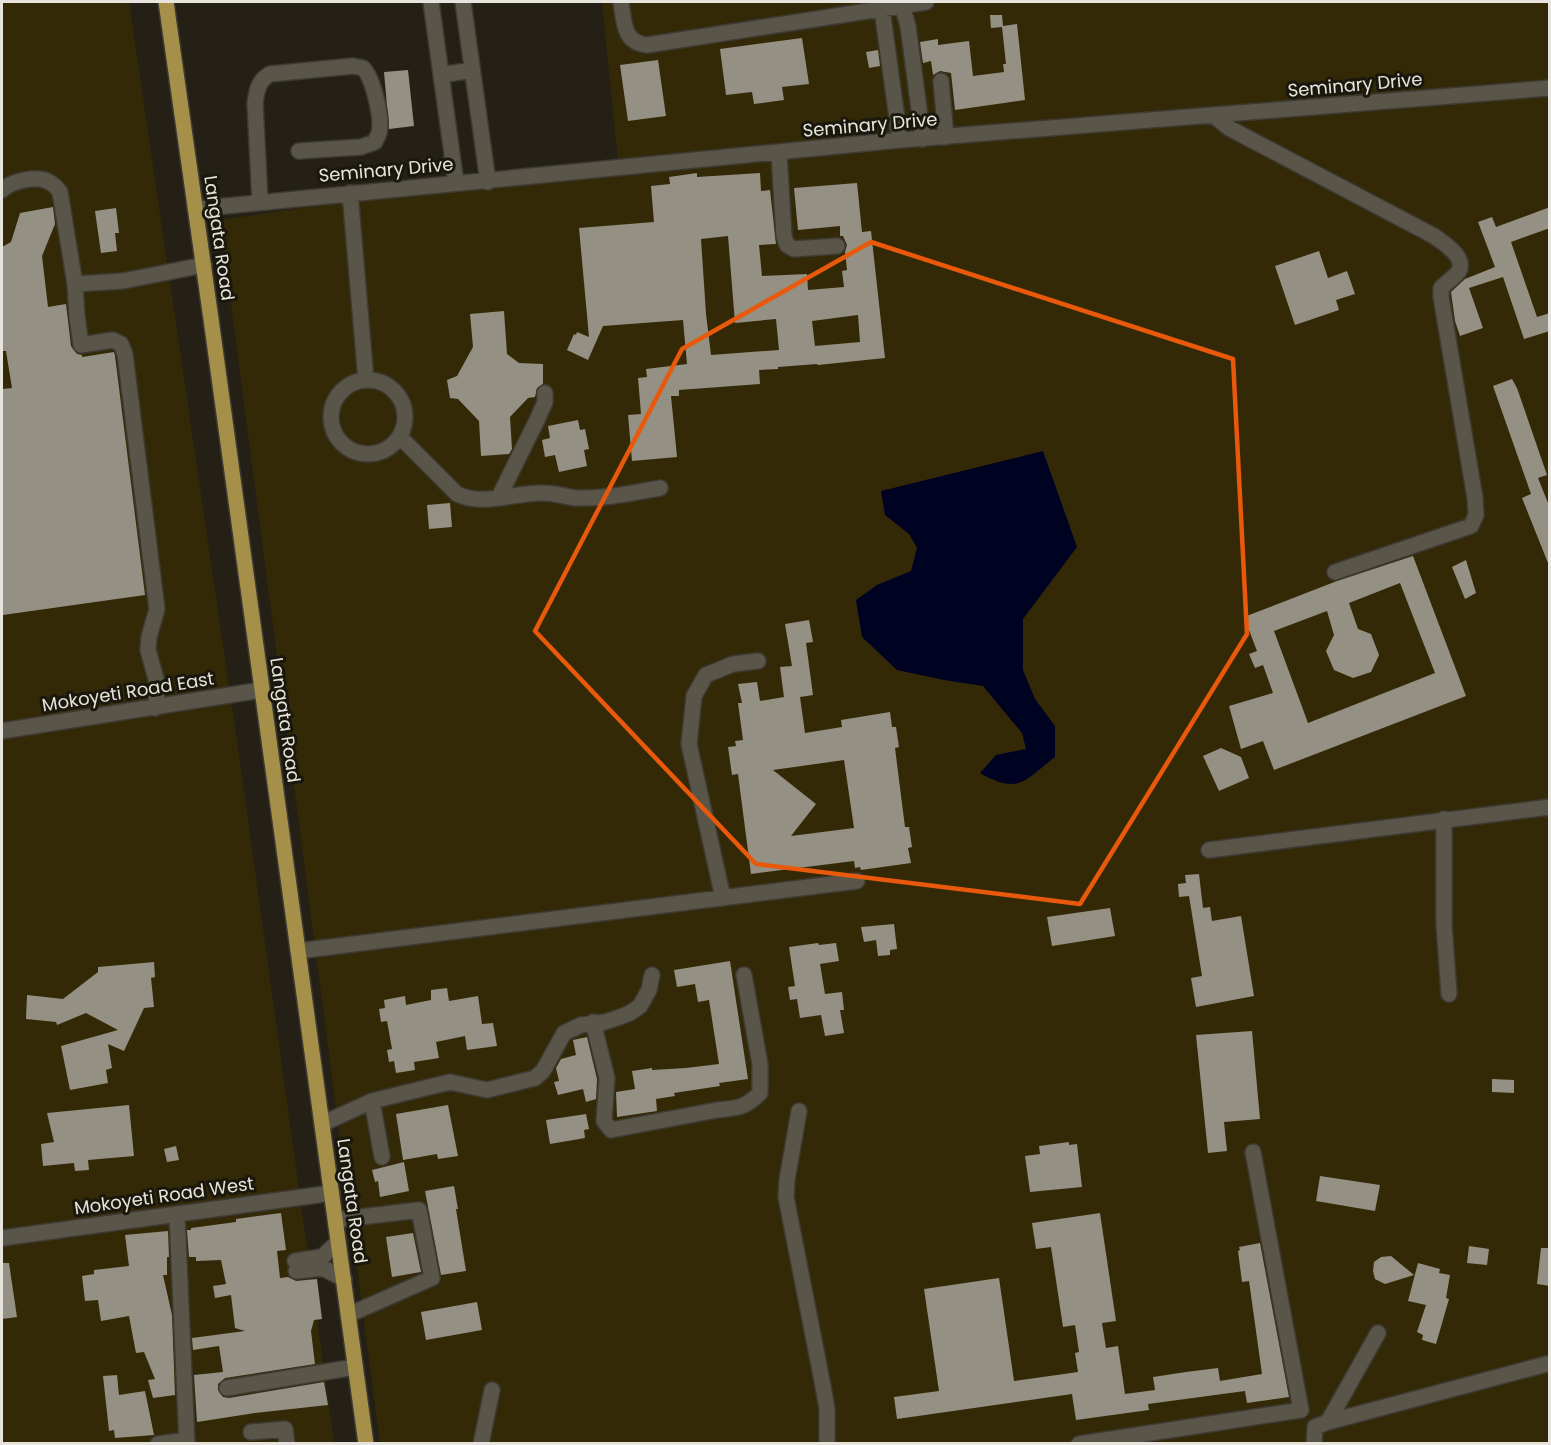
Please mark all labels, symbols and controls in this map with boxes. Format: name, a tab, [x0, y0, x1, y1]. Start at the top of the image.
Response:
street label: Seminary Drive	[1287, 66, 1423, 103]
street label: Seminary Drive	[802, 106, 938, 143]
street label: Seminary Drive	[318, 151, 454, 188]
street label: Langata Road	[198, 174, 241, 302]
street label: Langata Road	[264, 656, 307, 784]
street label: Mokoyeti Road East	[40, 666, 216, 717]
street label: Langata Road	[331, 1137, 374, 1265]
street label: Mokoyeti Road West	[72, 1171, 255, 1220]

